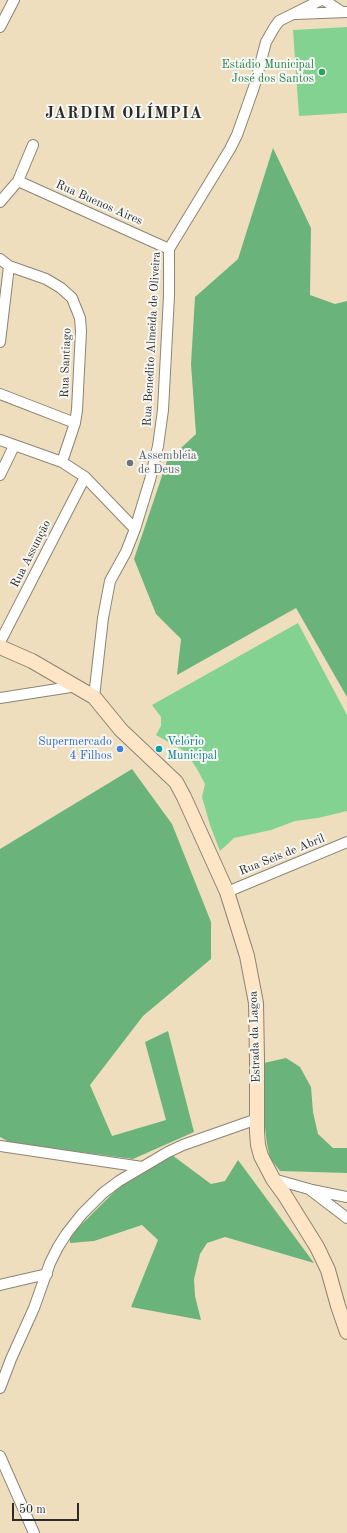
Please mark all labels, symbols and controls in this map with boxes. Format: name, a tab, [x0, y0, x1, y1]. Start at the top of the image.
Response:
place label: Estádio Municipal José dos Santos	[222, 58, 314, 86]
marker: Estádio Municipal José dos Santos	[317, 67, 327, 77]
district label: JARDIM OLÍMPIA	[45, 104, 203, 124]
street label: Rua Buenos Aires	[53, 177, 145, 229]
street label: Rua Benedito Almeida de Oliveira	[140, 251, 164, 427]
street label: Rua Santiago	[58, 328, 74, 398]
place label: Assembléia de Deus	[138, 449, 197, 477]
marker: Assembléia de Deus	[125, 458, 135, 468]
street label: Rua Assunção	[8, 518, 54, 590]
place label: Supermercado 4 Filhos	[38, 735, 112, 763]
place label: Velório Municipal	[167, 735, 217, 763]
marker: Supermercado 4 Filhos	[115, 744, 125, 754]
marker: Velório Municipal	[154, 744, 164, 754]
street label: Rua Seis de Abril	[237, 831, 327, 879]
street label: Estrada da Lagoa	[246, 991, 264, 1083]
scale bar	[14, 1495, 81, 1521]
text: 50 m	[19, 1504, 46, 1516]

